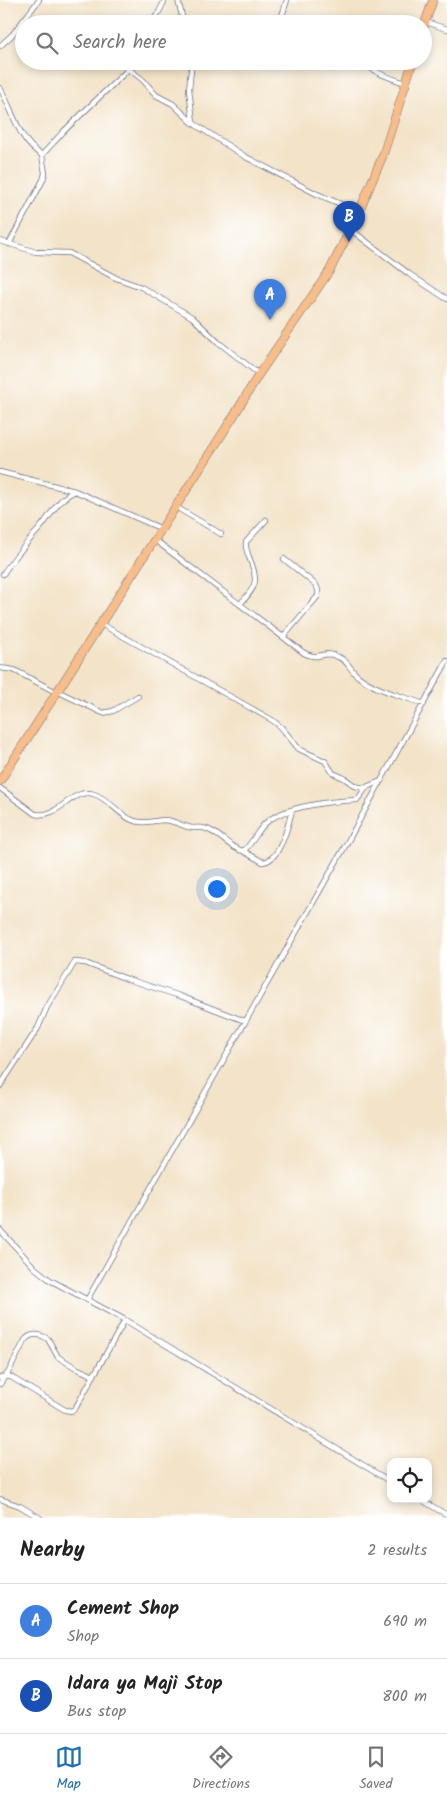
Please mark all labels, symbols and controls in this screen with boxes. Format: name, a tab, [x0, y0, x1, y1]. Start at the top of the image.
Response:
search box	[15, 15, 432, 70]
text: Search here	[73, 28, 167, 58]
icon: search	[33, 29, 61, 57]
pin: B	[333, 201, 365, 242]
pin: A	[254, 279, 286, 320]
your location	[204, 876, 230, 902]
map controls	[387, 1458, 432, 1503]
button: locate	[387, 1458, 432, 1503]
text: Nearby	[20, 1534, 85, 1567]
text: 2 results	[367, 1538, 427, 1563]
text: Cement Shop	[67, 1594, 179, 1624]
text: A	[31, 1609, 41, 1634]
text: 690 m	[383, 1609, 427, 1634]
text: Shop	[67, 1624, 99, 1649]
text: Idara ya Maji Stop	[67, 1669, 223, 1699]
text: B	[31, 1684, 41, 1709]
text: 800 m	[382, 1684, 427, 1709]
text: Bus stop	[67, 1699, 126, 1724]
tab: Map	[55, 1743, 83, 1795]
tab: Directions	[192, 1743, 250, 1795]
tab: Saved	[359, 1743, 392, 1795]

